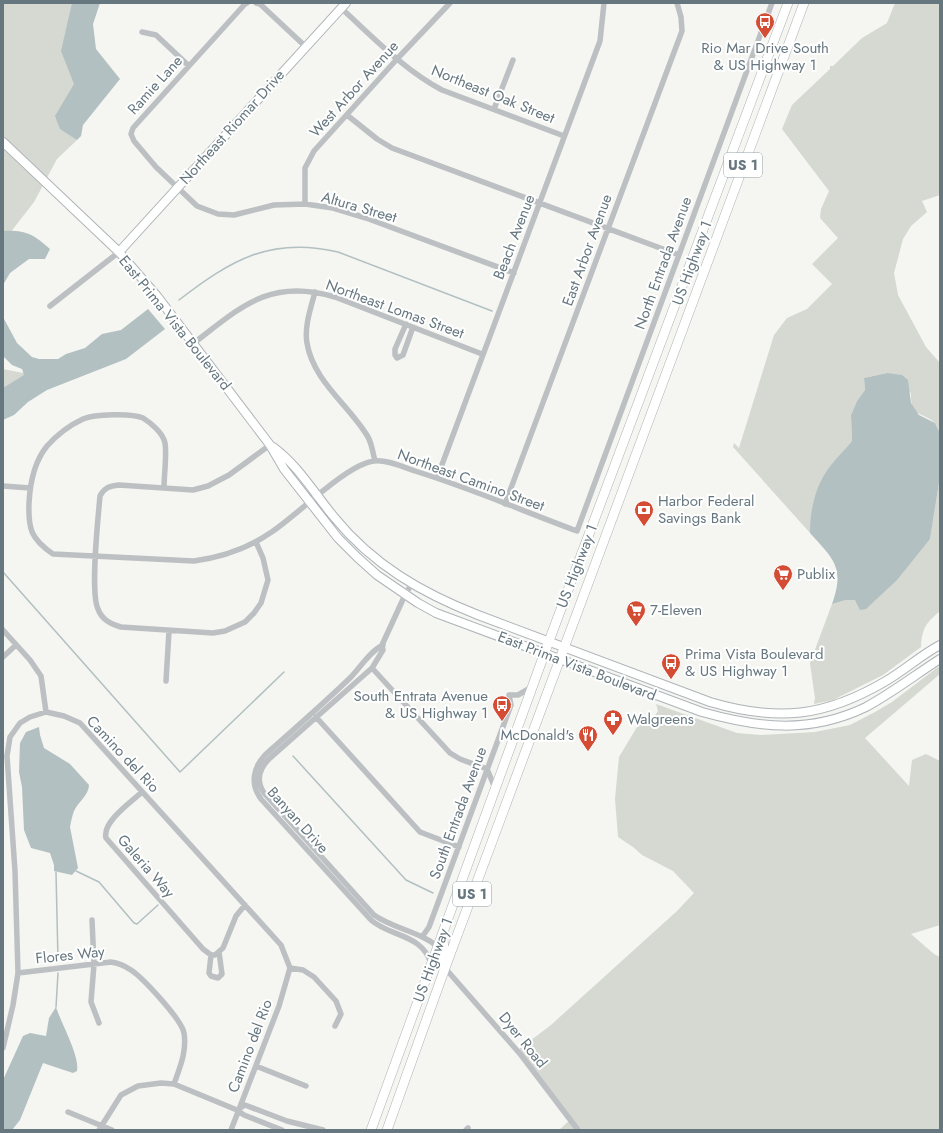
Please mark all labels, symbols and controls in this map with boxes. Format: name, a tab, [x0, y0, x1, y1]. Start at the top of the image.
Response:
bus stop icon: Rio Mar Drive South & US Highway 1	[754, 11, 776, 39]
street label: West Arbor Avenue	[304, 35, 404, 142]
place label: Rio Mar Drive South & US Highway 1	[701, 37, 829, 76]
street label: Ramie Lane	[122, 50, 188, 119]
street label: Northeast Oak Street	[428, 59, 558, 129]
street label: Northeast Riomar Drive	[174, 64, 290, 189]
road number: US 1	[724, 153, 762, 177]
street label: Altura Street	[319, 186, 400, 228]
street label: Beach Avenue	[488, 191, 540, 283]
street label: East Arbor Avenue	[557, 191, 618, 309]
street label: North Entrada Avenue	[629, 193, 697, 333]
street label: US Highway 1	[667, 218, 717, 308]
street label: East Prima Vista Boulevard	[114, 251, 236, 395]
street label: Northeast Lomas Street	[323, 274, 468, 344]
street label: Northeast Camino Street	[394, 443, 548, 517]
place label: Harbor Federal Savings Bank	[658, 490, 754, 529]
bank icon: Harbor Federal Savings Bank	[633, 499, 655, 527]
street label: US Highway 1	[551, 521, 603, 611]
supermarket icon: Publix	[772, 563, 794, 591]
place label: Publix	[797, 563, 836, 585]
supermarket icon: 7-Eleven	[625, 599, 647, 627]
place label: 7-Eleven	[650, 599, 702, 621]
street label: East Prima Vista Boulevard	[495, 626, 659, 706]
place label: Prima Vista Boulevard & US Highway 1	[685, 643, 823, 682]
bus stop icon: Prima Vista Boulevard & US Highway 1	[660, 652, 682, 680]
place label: South Entrata Avenue & US Highway 1	[354, 685, 488, 724]
bus stop icon: South Entrata Avenue & US Highway 1	[491, 694, 513, 722]
pharmacy icon: Walgreens	[602, 708, 624, 736]
place label: Walgreens	[627, 708, 694, 730]
street label: Camino del Rio	[81, 711, 165, 797]
place label: McDonald's	[500, 724, 574, 746]
restaurant icon: McDonald's	[577, 724, 599, 752]
street label: South Entrada Avenue	[424, 744, 492, 882]
street label: Banyan Drive	[262, 782, 334, 858]
street label: Galeria Way	[112, 829, 180, 903]
road number: US 1	[453, 882, 491, 906]
street label: US Highway 1	[408, 915, 458, 1005]
street label: Flores Way	[34, 940, 106, 970]
street label: Camino del Rio	[222, 996, 278, 1096]
street label: Dyer Road	[494, 1007, 552, 1073]

